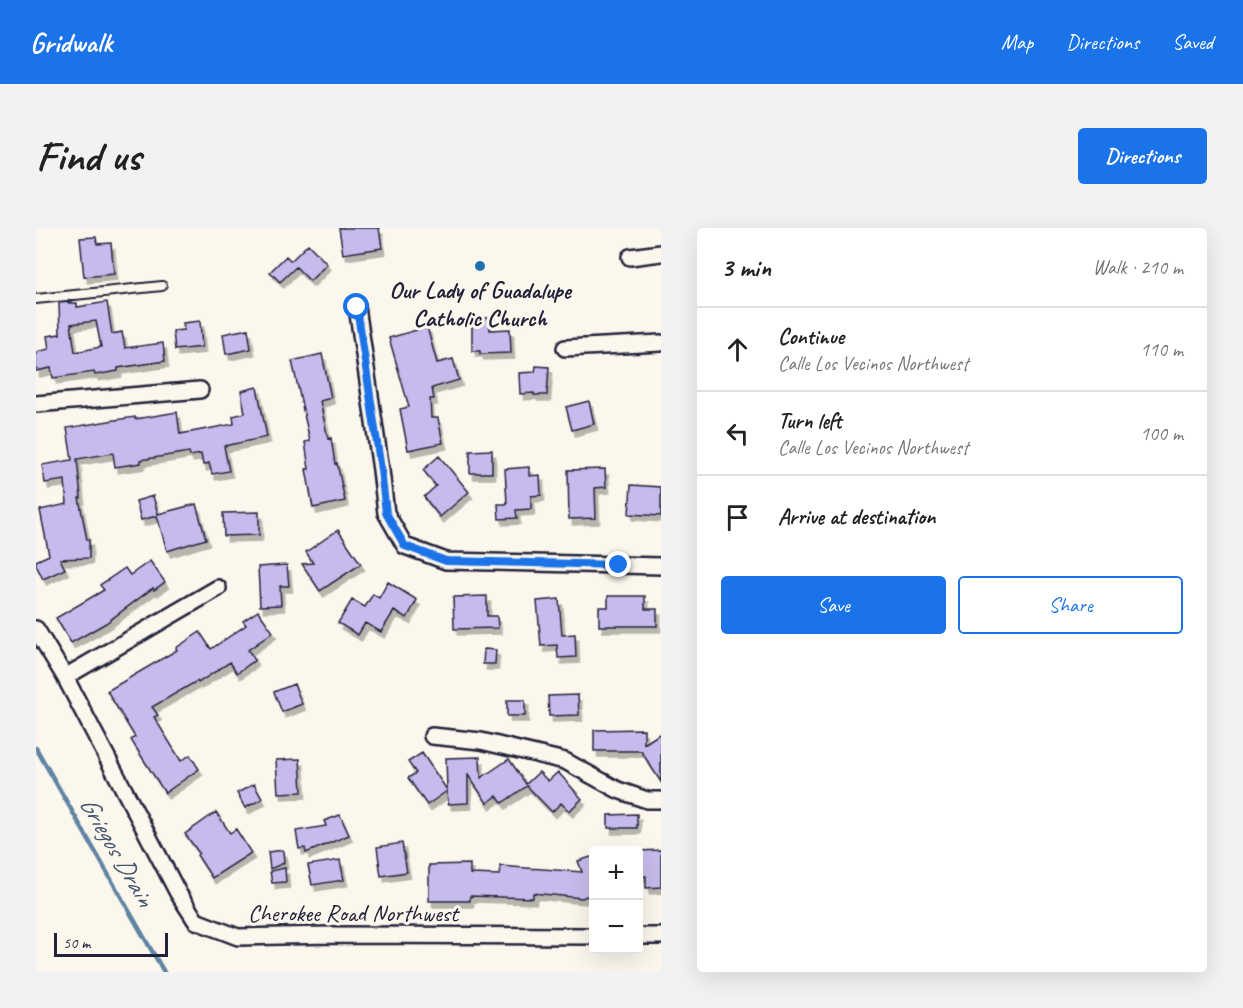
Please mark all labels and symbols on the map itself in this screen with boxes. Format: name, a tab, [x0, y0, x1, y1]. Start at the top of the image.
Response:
marker: Our Lady of Guadalupe Catholic Church	[473, 259, 487, 273]
place label: Our Lady of Guadalupe Catholic Church	[389, 275, 573, 333]
route start	[343, 293, 369, 319]
route end	[605, 551, 631, 577]
water label: Griegos Drain	[72, 790, 163, 914]
street label: Cherokee Road Northwest	[248, 898, 460, 928]
scale bar	[54, 930, 168, 958]

